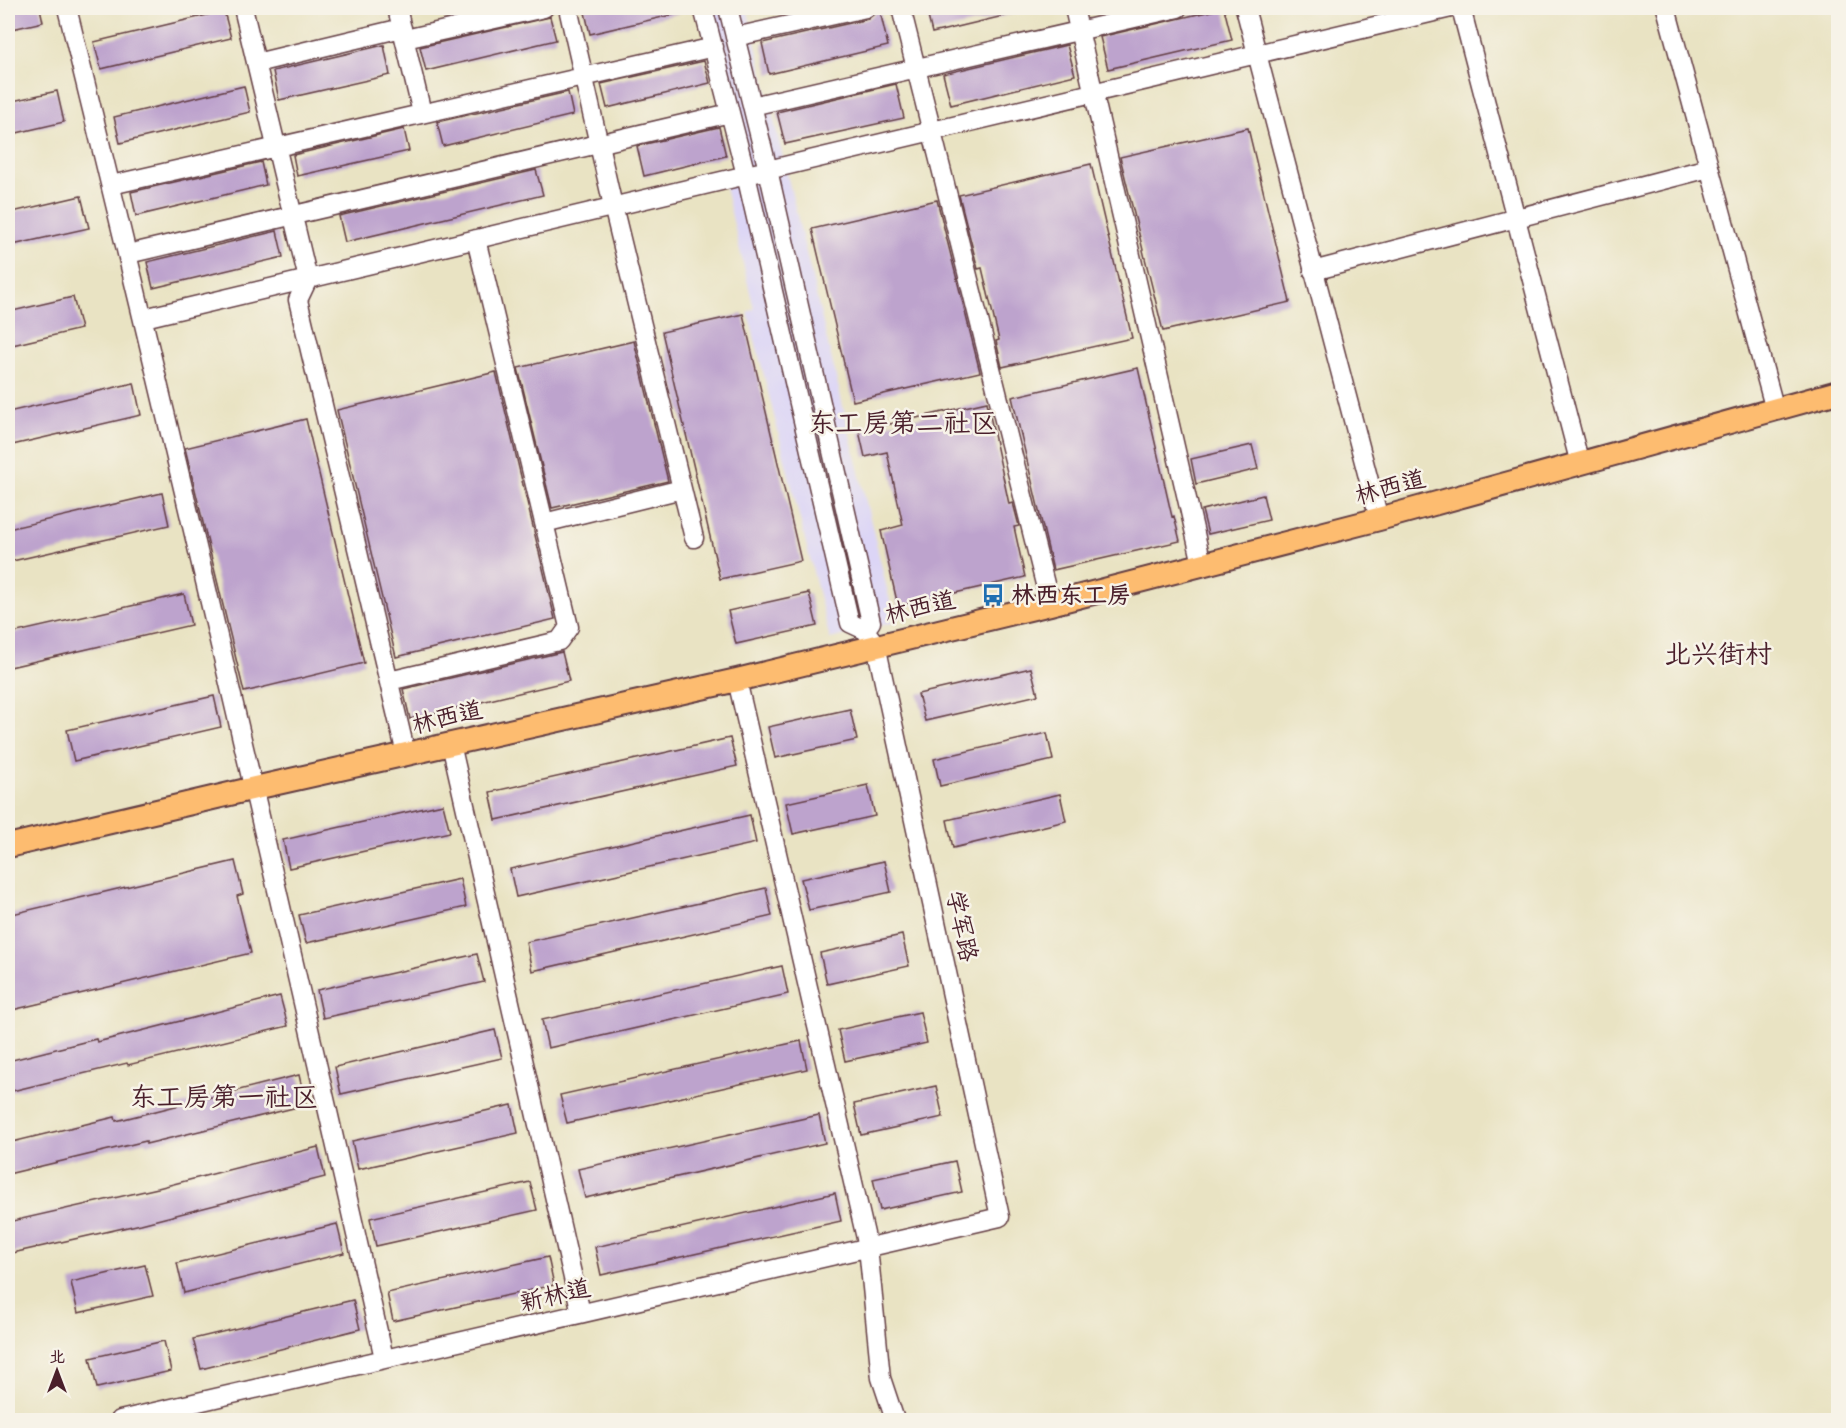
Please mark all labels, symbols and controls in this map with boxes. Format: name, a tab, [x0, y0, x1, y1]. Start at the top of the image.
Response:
district label: 东工房第二社区	[809, 406, 998, 445]
street label: 林西道	[1351, 463, 1430, 516]
place label: 林西东工房	[1011, 580, 1131, 615]
bus stop icon: 林西东工房	[980, 582, 1006, 608]
street label: 林西道	[882, 584, 960, 635]
district label: 北兴街村	[1664, 637, 1772, 676]
street label: 林西道	[409, 694, 487, 745]
street label: 学军路	[935, 888, 984, 965]
district label: 东工房第一社区	[130, 1080, 319, 1119]
street label: 新林道	[517, 1272, 595, 1323]
north arrow	[27, 1341, 87, 1401]
text: 北	[49, 1346, 65, 1370]

